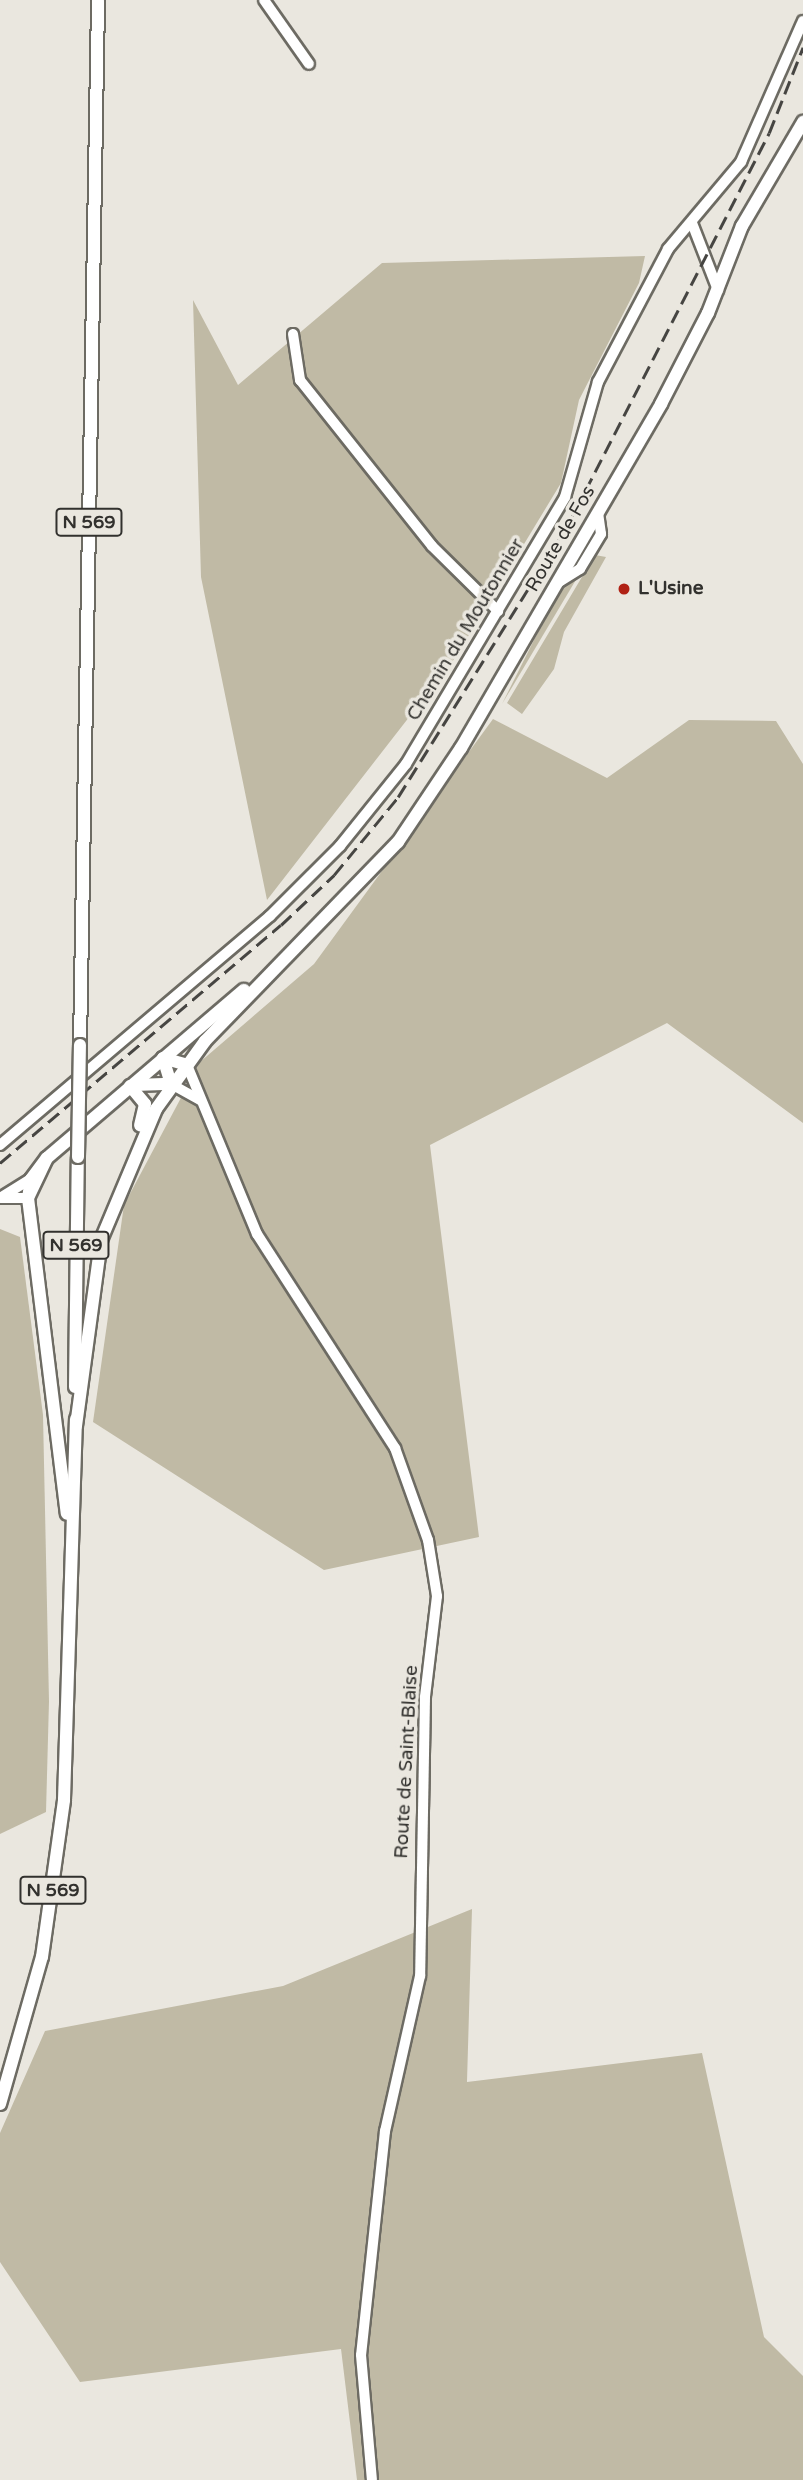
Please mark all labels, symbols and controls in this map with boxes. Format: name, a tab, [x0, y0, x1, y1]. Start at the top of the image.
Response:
street label: Route de Fos	[521, 482, 601, 596]
road number: N 569	[54, 508, 124, 536]
street label: Chemin du Moutonnier	[403, 535, 529, 725]
place label: L'Usine	[638, 578, 703, 600]
marker: L'Usine	[616, 581, 632, 597]
road number: N 569	[41, 1230, 111, 1260]
street label: Route de Saint-Blaise	[391, 1665, 423, 1859]
road number: N 569	[18, 1876, 88, 1904]

